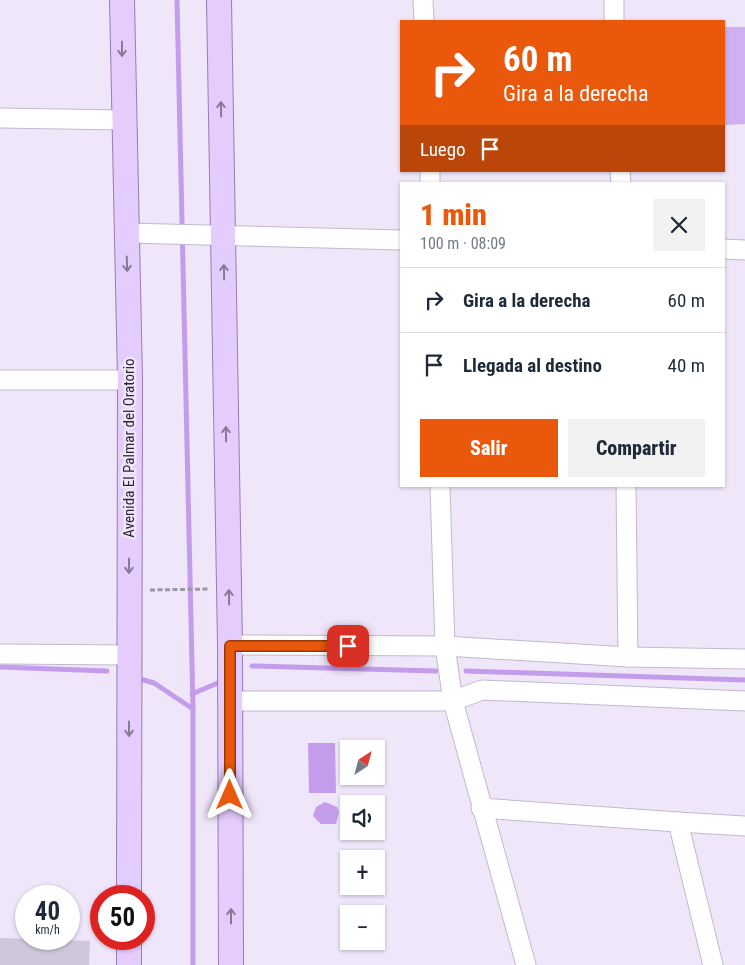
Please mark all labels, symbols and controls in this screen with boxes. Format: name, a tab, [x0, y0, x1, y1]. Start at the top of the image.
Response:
text: 60 m	[503, 39, 572, 80]
one-way arrow	[117, 40, 127, 56]
icon: right	[420, 40, 485, 105]
text: Gira a la derecha	[503, 81, 649, 106]
one-way arrow	[216, 102, 225, 118]
icon: arrive	[476, 135, 504, 163]
text: Luego	[420, 138, 466, 161]
text: 1 min	[420, 197, 487, 232]
button: close	[653, 199, 705, 251]
text: 100 m · 08:09	[420, 234, 506, 253]
one-way arrow	[122, 255, 131, 271]
one-way arrow	[219, 264, 228, 280]
icon: right	[420, 286, 448, 314]
text: Gira a la derecha	[463, 289, 590, 312]
text: 60 m	[668, 289, 705, 312]
icon: arrive	[420, 351, 448, 379]
text: Llegada al destino	[463, 354, 602, 377]
text: 40 m	[668, 354, 705, 377]
street label: Avenida El Palmar del Oratorio	[120, 358, 138, 538]
button: Salir	[420, 419, 558, 477]
button: Compartir	[568, 419, 705, 477]
one-way arrow	[222, 427, 231, 443]
one-way arrow	[124, 558, 134, 574]
one-way arrow	[225, 589, 234, 605]
pin	[327, 625, 369, 667]
icon: arrive	[334, 632, 362, 660]
one-way arrow	[124, 720, 134, 736]
north arrow	[340, 740, 385, 785]
map controls	[340, 740, 385, 950]
position arrow	[203, 768, 255, 820]
button: sound	[340, 795, 385, 840]
button: +	[340, 850, 385, 895]
speed limit sign: 50	[90, 885, 155, 950]
text: 40	[35, 897, 60, 926]
button: −	[340, 905, 385, 950]
one-way arrow	[226, 909, 236, 925]
text: km/h	[35, 923, 60, 937]

